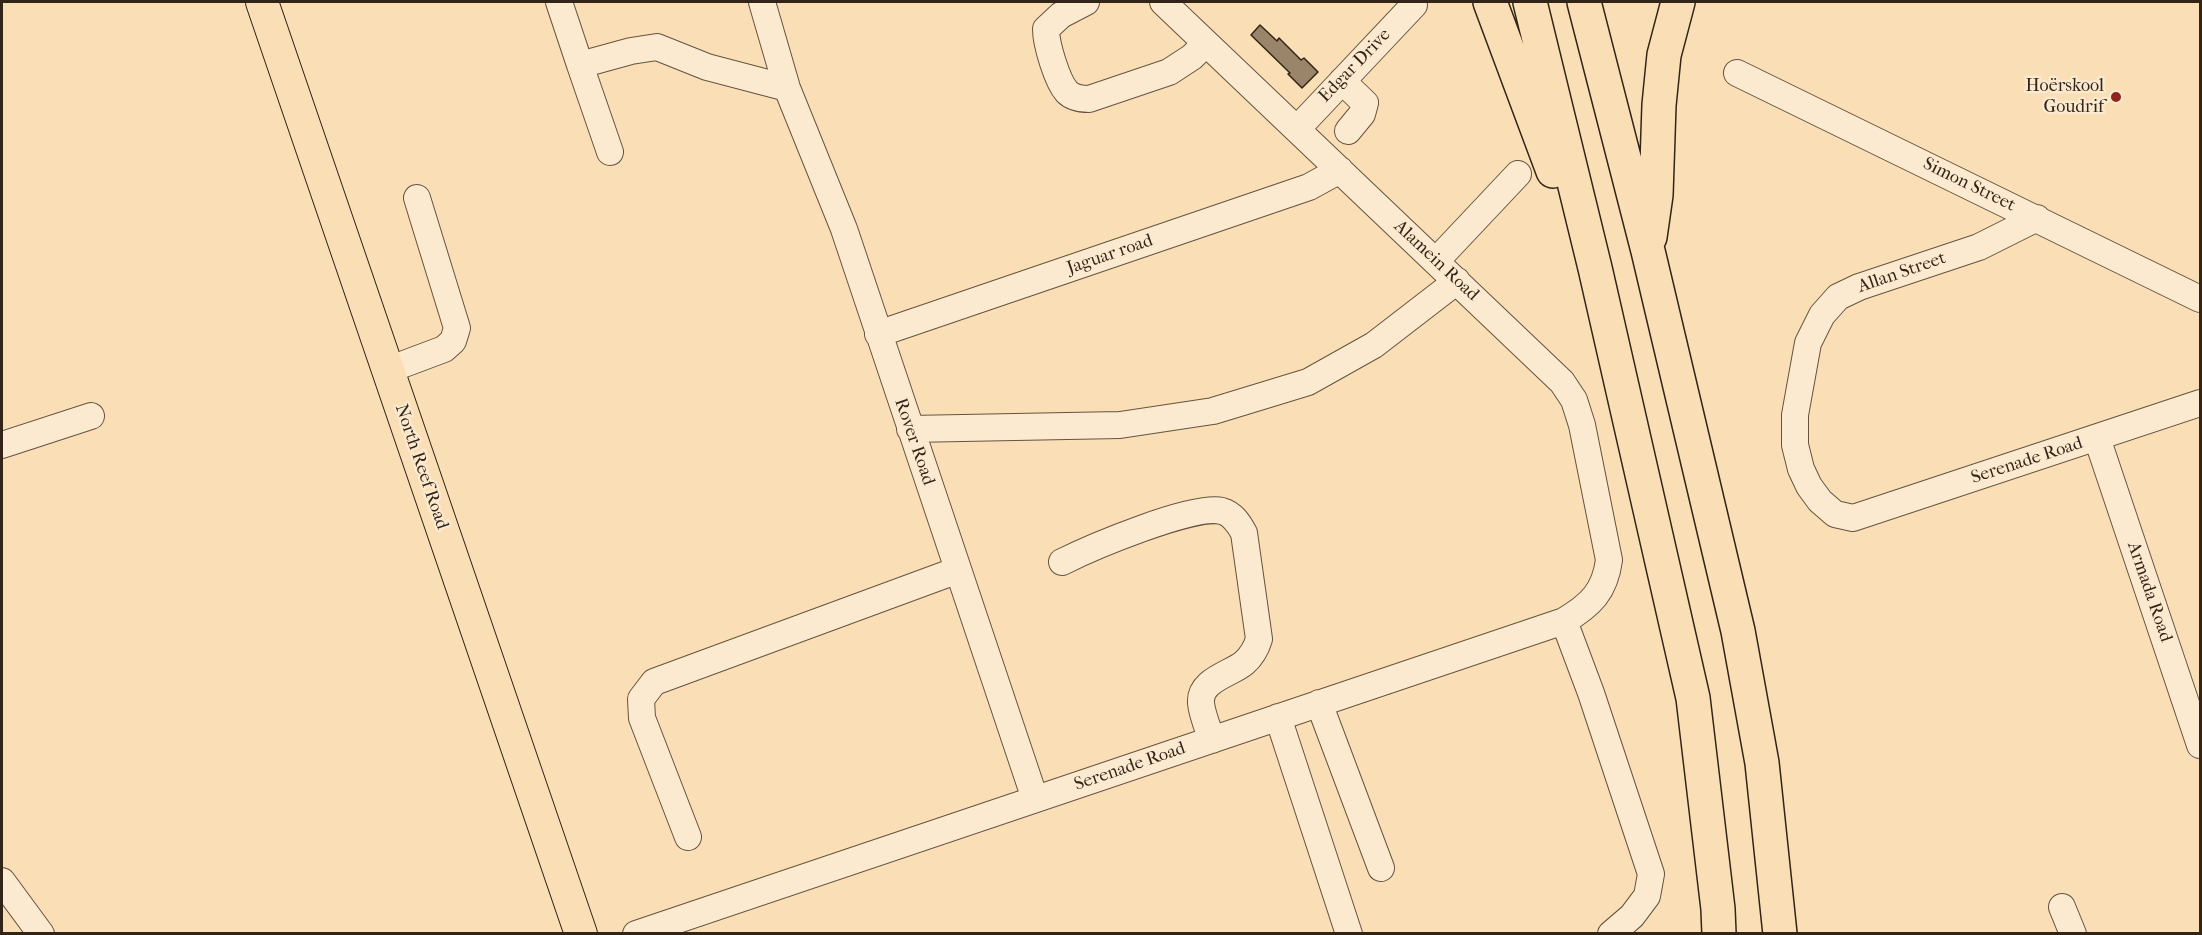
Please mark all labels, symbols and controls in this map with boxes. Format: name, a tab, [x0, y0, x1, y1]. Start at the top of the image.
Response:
street label: Edgar Drive	[1315, 25, 1395, 107]
place label: Hoërskool Goudrif	[2026, 76, 2104, 118]
marker: Hoërskool Goudrif	[2109, 90, 2123, 104]
street label: Simon Street	[1919, 153, 2019, 217]
street label: Alamein Road	[1389, 216, 1483, 306]
street label: Jaguar road	[1064, 230, 1156, 280]
street label: Allan Street	[1855, 248, 1949, 298]
street label: Rover Road	[889, 396, 939, 488]
street label: North Reef Road	[389, 402, 453, 532]
street label: Serenade Road	[1968, 433, 2086, 489]
street label: Armada Road	[2122, 539, 2176, 645]
street label: Serenade Road	[1072, 738, 1188, 796]

